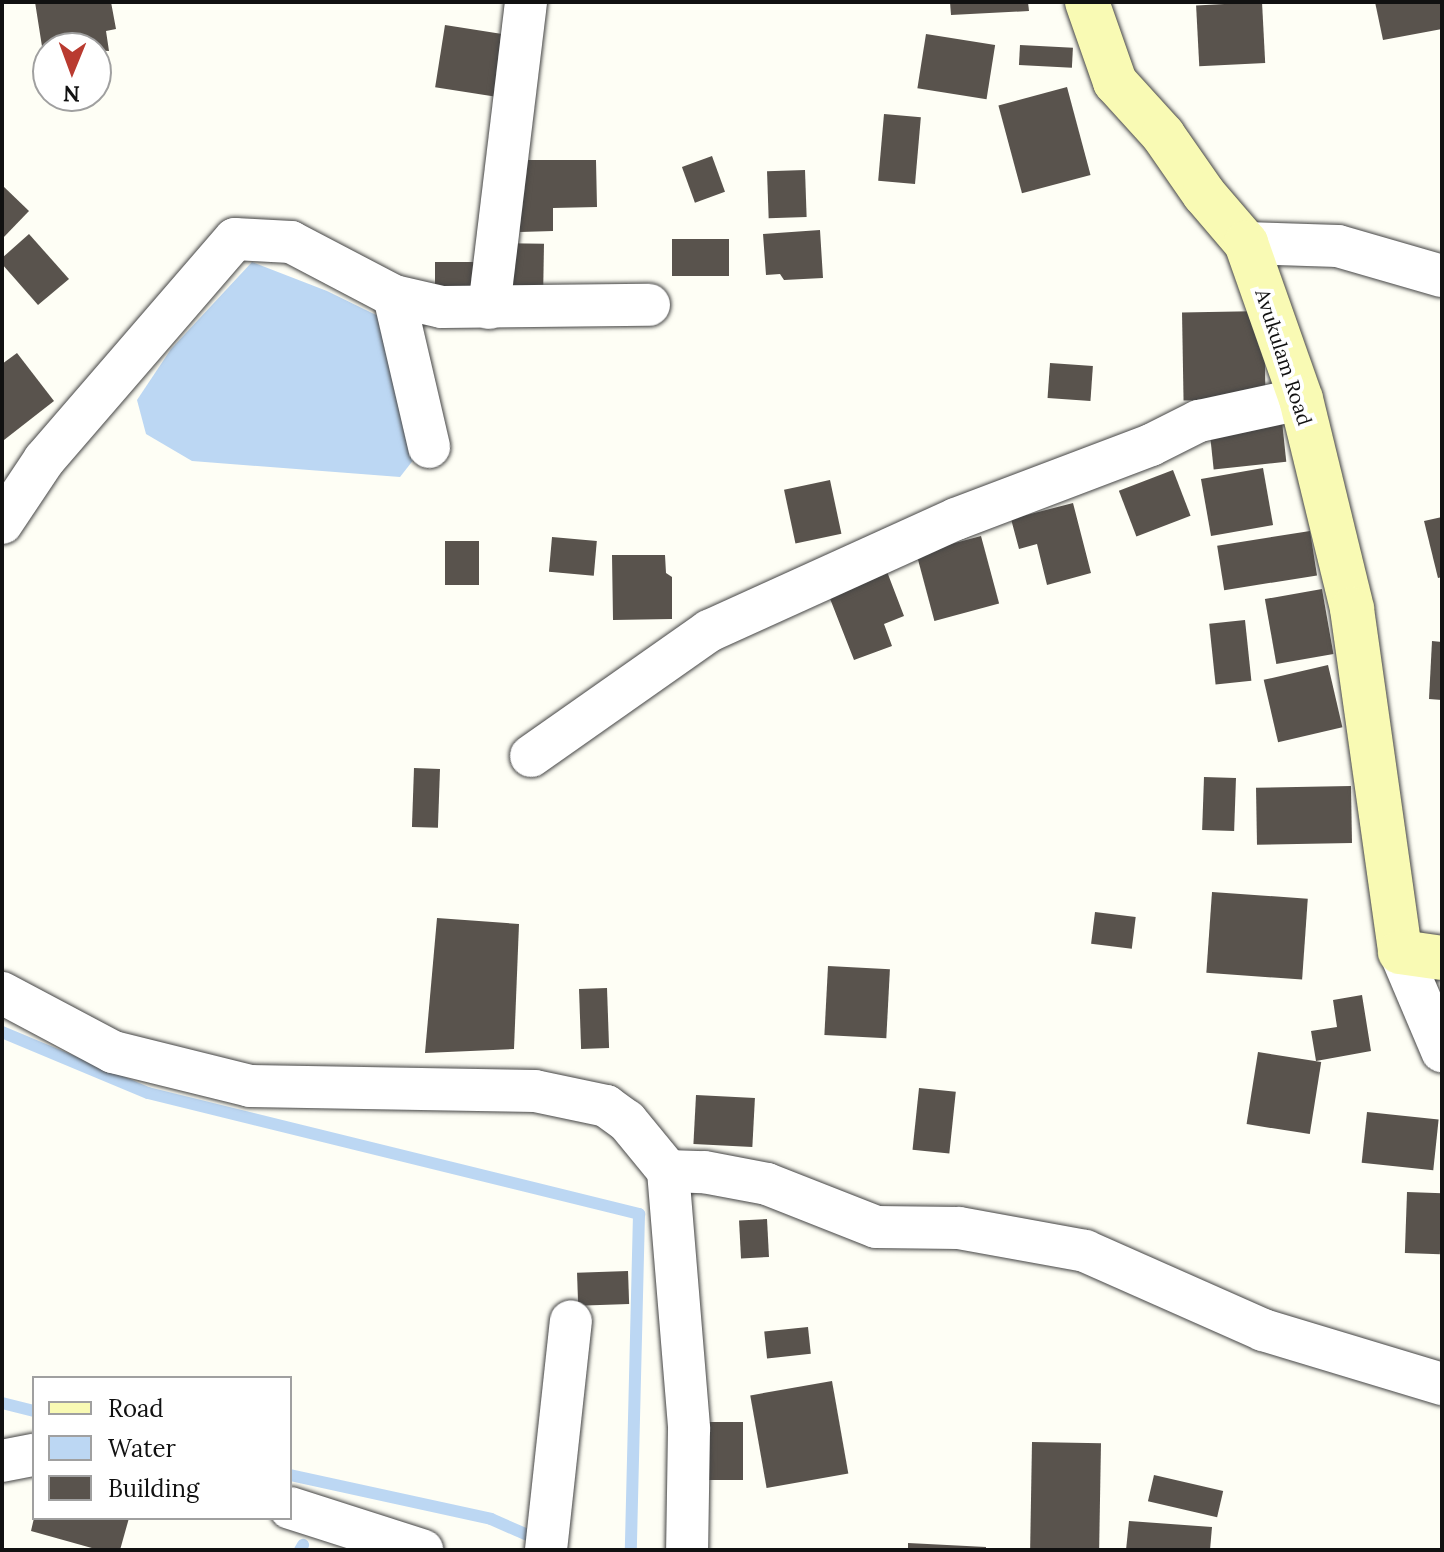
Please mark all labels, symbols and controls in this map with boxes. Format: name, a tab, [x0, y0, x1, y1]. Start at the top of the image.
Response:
north arrow	[32, 32, 112, 112]
text: N	[63, 80, 80, 108]
street label: Avukulam Road	[1251, 286, 1317, 428]
legend	[32, 1376, 292, 1520]
text: Road	[108, 1393, 164, 1424]
text: Water	[108, 1433, 176, 1464]
text: Building	[108, 1473, 199, 1504]

